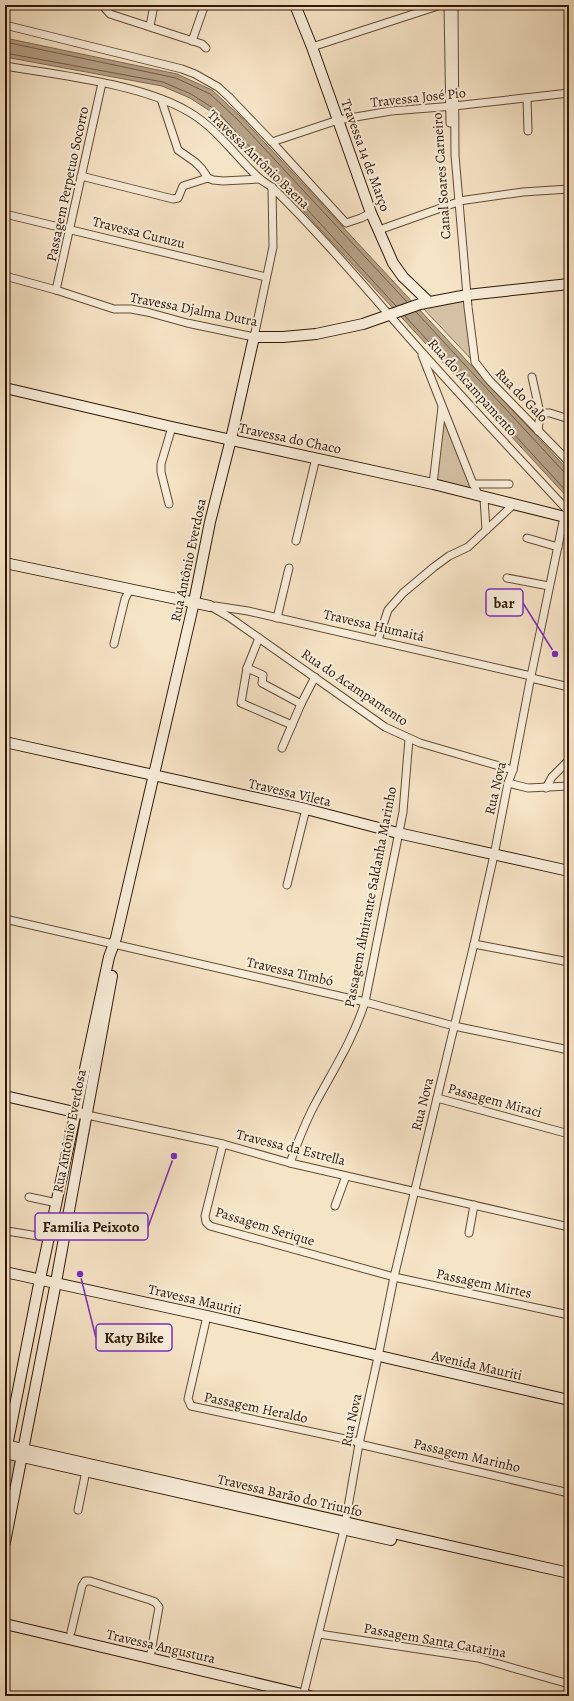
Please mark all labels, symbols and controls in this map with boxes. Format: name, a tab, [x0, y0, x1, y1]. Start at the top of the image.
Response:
street label: Travessa José Pio	[369, 83, 467, 112]
street label: Travessa 14 de Março	[336, 96, 395, 214]
street label: Passagem Perpetuo Socorro	[42, 105, 93, 263]
street label: Travessa Antônio Baena	[203, 105, 314, 214]
street label: Canal Soares Carneiro	[428, 112, 455, 240]
street label: Travessa Curuzu	[91, 212, 188, 253]
street label: Travessa Djalma Dutra	[129, 288, 260, 331]
street label: Rua do Acampamento	[424, 334, 522, 440]
street label: Rua do Galo	[491, 364, 552, 427]
street label: Travessa do Chaco	[237, 418, 343, 459]
street label: Rua Antônio Everdosa	[166, 496, 211, 623]
callout: bar	[486, 589, 523, 616]
text: bar	[492, 593, 515, 613]
street label: Travessa Humaitá	[322, 605, 427, 646]
street label: Rua do Acampamento	[297, 645, 412, 730]
street label: Rua Nova	[480, 759, 511, 817]
street label: Travessa Vileta	[247, 774, 334, 811]
street label: Passagem Almirante Saldanha Marinho	[340, 785, 401, 1009]
street label: Travessa Timbó	[245, 952, 335, 991]
street label: Rua Antônio Everdosa	[48, 1067, 91, 1195]
street label: Rua Nova	[407, 1075, 438, 1133]
street label: Passagem Miraci	[446, 1079, 544, 1122]
street label: Travessa da Estrella	[234, 1125, 348, 1170]
street label: Passagem Serique	[213, 1202, 317, 1251]
callout: Familia Peixoto	[35, 1213, 148, 1240]
text: Familia Peixoto	[43, 1217, 140, 1237]
street label: Passagem Mirtes	[434, 1264, 533, 1303]
street label: Travessa Mauriti	[146, 1280, 243, 1319]
callout: Katy Bike	[96, 1324, 172, 1351]
text: Katy Bike	[104, 1328, 164, 1348]
street label: Avenida Mauriti	[429, 1346, 524, 1385]
street label: Passagem Heraldo	[202, 1387, 310, 1428]
street label: Rua Nova	[337, 1391, 367, 1449]
street label: Passagem Marinho	[412, 1434, 522, 1477]
street label: Travessa Barão do Triunfo	[216, 1470, 364, 1521]
street label: Passagem Santa Catarina	[362, 1619, 508, 1662]
street label: Travessa Angustura	[105, 1625, 218, 1668]

